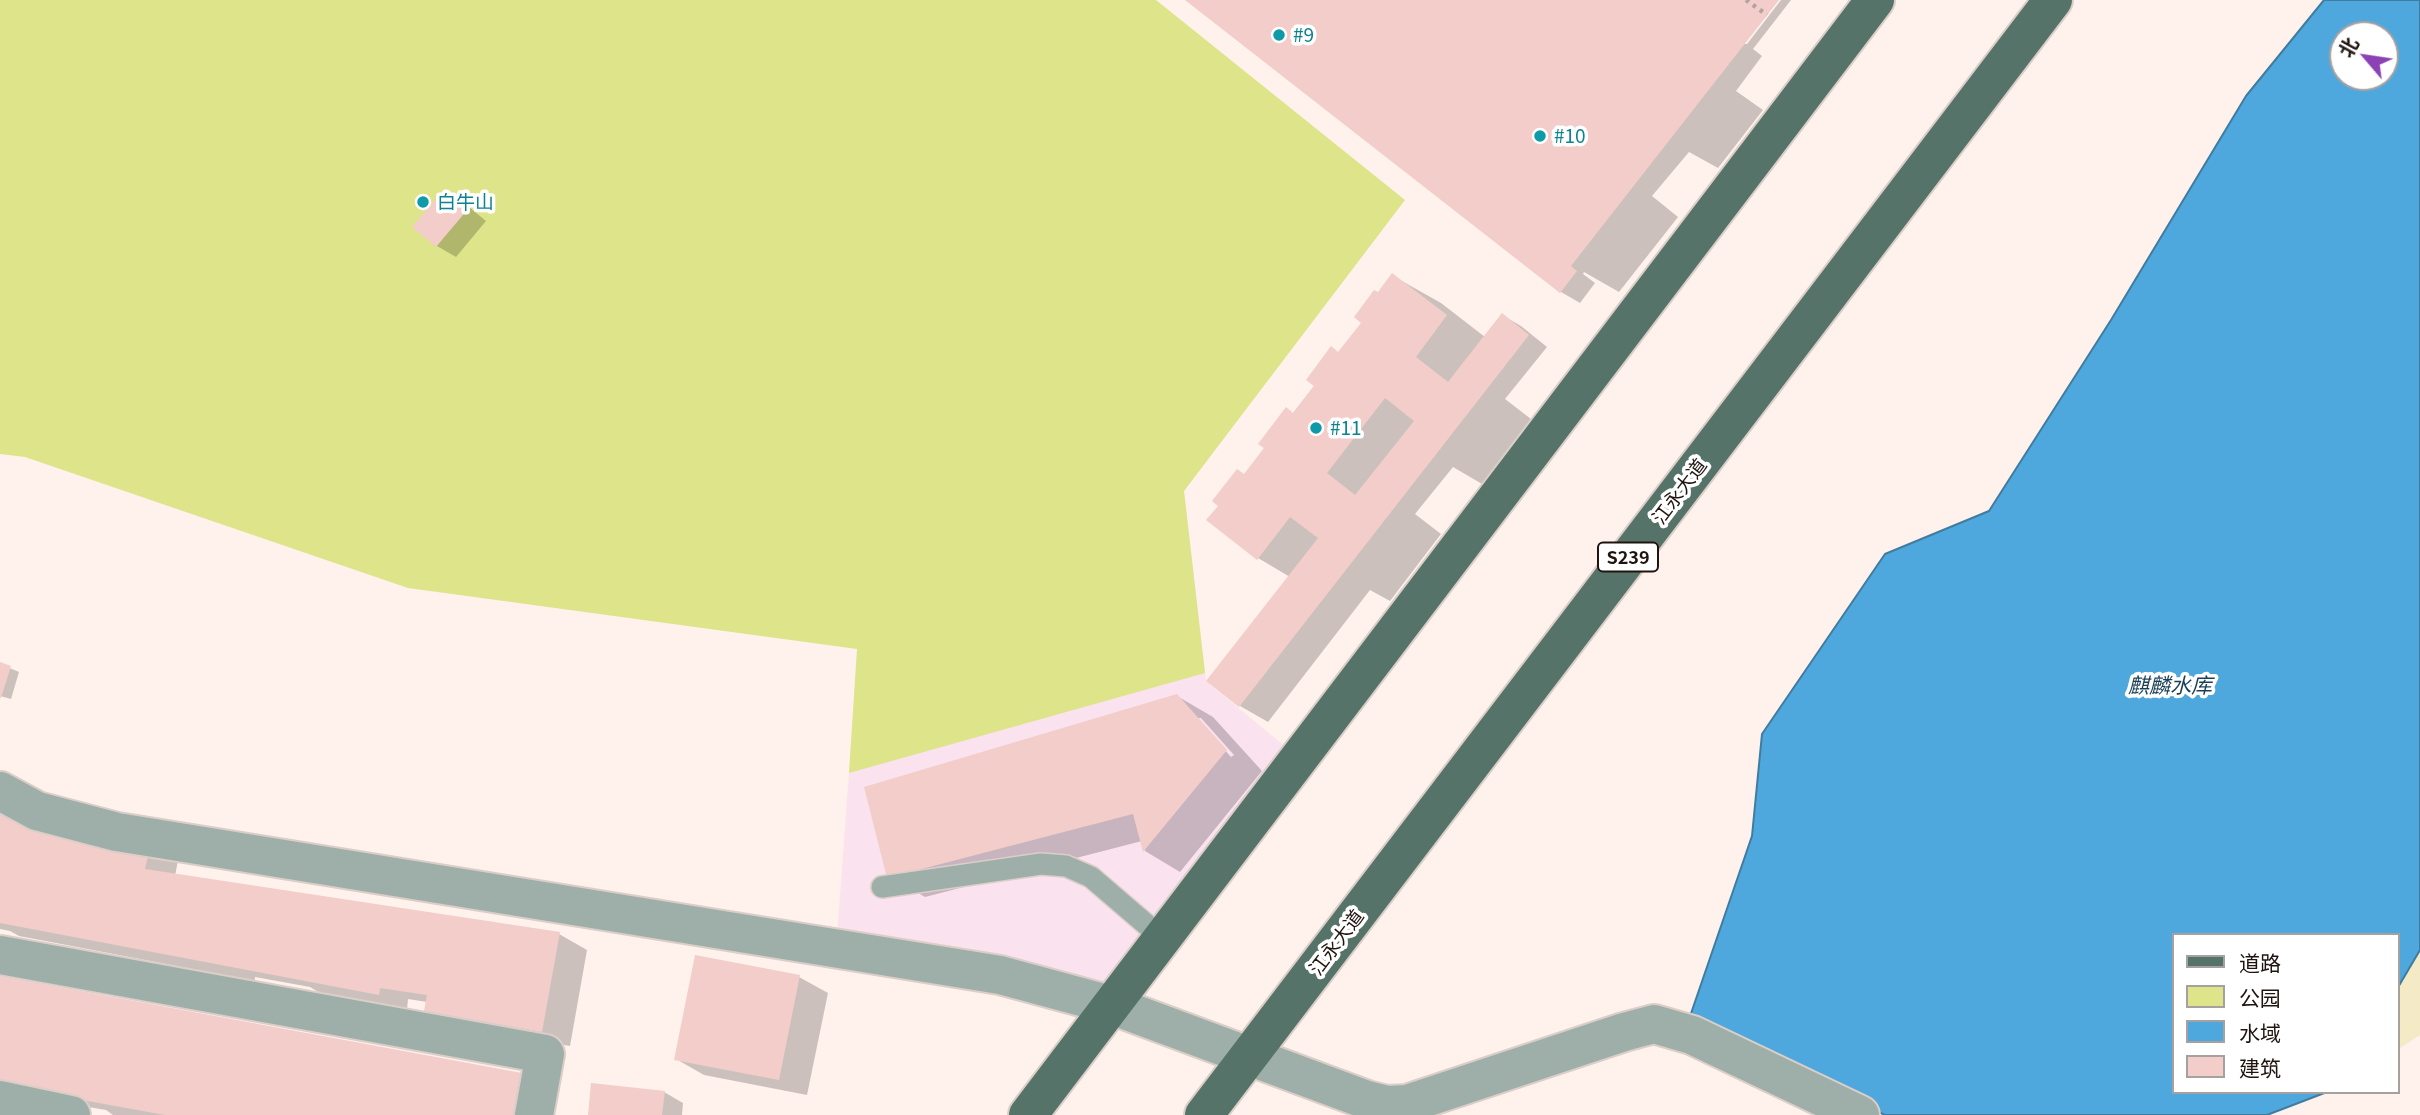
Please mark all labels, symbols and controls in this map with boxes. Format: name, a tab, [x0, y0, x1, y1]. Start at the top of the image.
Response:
north arrow	[2329, 21, 2399, 91]
place label: #9	[1293, 24, 1314, 46]
marker: #9	[1271, 27, 1287, 43]
text: 北	[2331, 32, 2363, 61]
place label: #10	[1554, 125, 1586, 147]
marker: #10	[1532, 128, 1548, 144]
place label: 白牛山	[437, 191, 494, 213]
marker: 白牛山	[415, 194, 431, 210]
place label: #11	[1330, 417, 1362, 439]
marker: #11	[1308, 420, 1324, 436]
street label: 江永大道	[1647, 454, 1711, 528]
road number: S239	[1598, 542, 1658, 572]
water label: 麒麟水库	[2128, 672, 2212, 698]
street label: 江永大道	[1304, 905, 1368, 979]
legend	[2172, 933, 2399, 1094]
text: 道路	[2239, 947, 2281, 977]
text: 公园	[2239, 982, 2281, 1012]
text: 水域	[2239, 1017, 2281, 1047]
text: 建筑	[2239, 1052, 2281, 1082]

